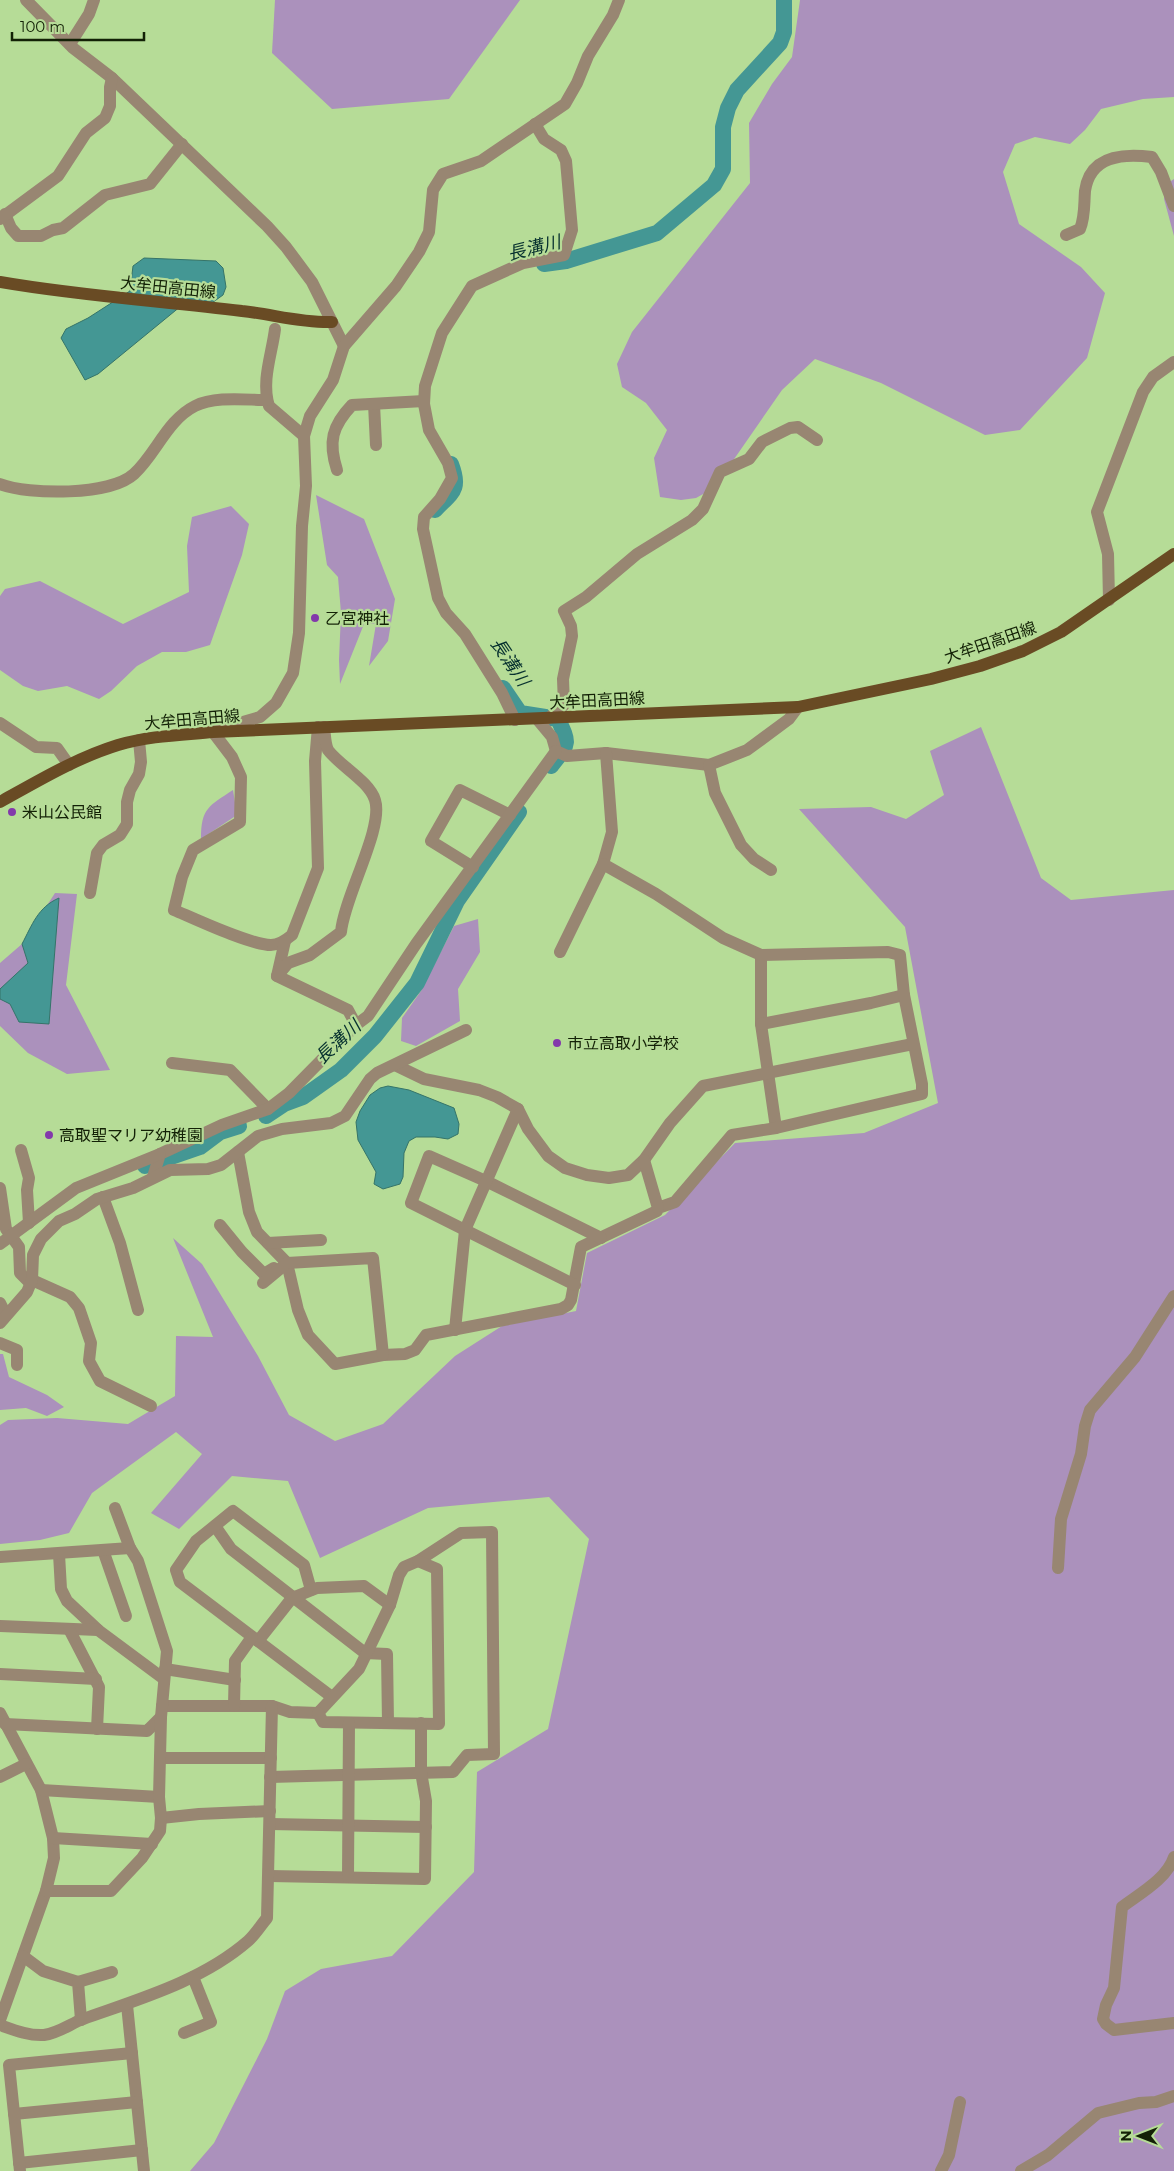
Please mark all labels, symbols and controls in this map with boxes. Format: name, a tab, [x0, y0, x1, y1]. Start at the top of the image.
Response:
scale bar	[12, 10, 145, 42]
text: 100 m	[20, 17, 65, 36]
water label: 長溝川	[505, 230, 565, 265]
street label: 大牟田高田線	[119, 273, 217, 302]
place label: 乙宮神社	[325, 609, 389, 628]
marker: 乙宮神社	[309, 612, 321, 624]
street label: 大牟田高田線	[942, 618, 1039, 667]
water label: 長溝川	[486, 633, 535, 692]
street label: 大牟田高田線	[549, 688, 645, 712]
street label: 大牟田高田線	[143, 706, 241, 733]
place label: 米山公民館	[22, 803, 102, 822]
marker: 米山公民館	[6, 806, 18, 818]
water label: 長溝川	[311, 1014, 367, 1068]
place label: 市立高取小学校	[567, 1034, 679, 1053]
marker: 市立高取小学校	[551, 1037, 563, 1049]
place label: 高取聖マリア幼稚園	[59, 1126, 203, 1145]
marker: 高取聖マリア幼稚園	[43, 1129, 55, 1141]
north arrow	[1114, 2111, 1164, 2161]
text: N	[1117, 2130, 1135, 2142]

